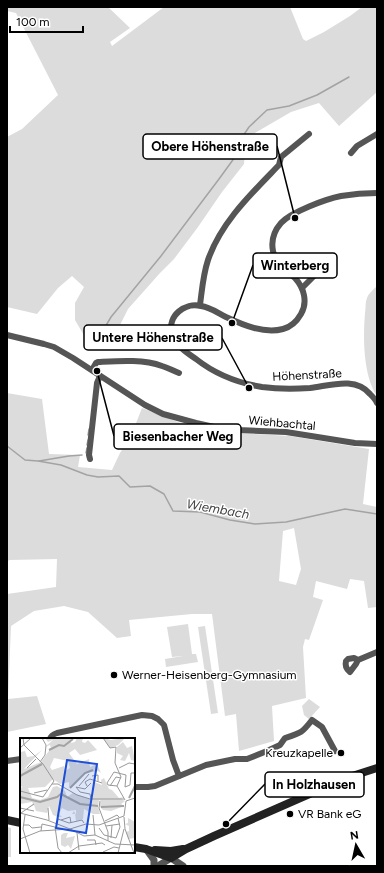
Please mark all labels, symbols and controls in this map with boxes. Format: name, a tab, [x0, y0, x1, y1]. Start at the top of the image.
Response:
scale bar	[10, 8, 83, 34]
text: 100 m	[16, 15, 50, 29]
callout: Obere Höhenstraße	[143, 134, 277, 159]
text: Obere Höhenstraße	[151, 139, 269, 154]
callout: Winterberg	[253, 253, 337, 278]
text: Winterberg	[261, 258, 329, 273]
callout: Untere Höhenstraße	[84, 325, 222, 350]
text: Untere Höhenstraße	[92, 330, 214, 345]
street label: Höhenstraße	[272, 366, 343, 384]
street label: Wiehbachtal	[248, 413, 316, 433]
callout: Biesenbacher Weg	[114, 424, 241, 449]
text: Biesenbacher Weg	[123, 429, 234, 444]
water label: Wiembach	[186, 496, 250, 522]
place label: Werner-Heisenberg-Gymnasium	[122, 668, 297, 682]
marker: Werner-Heisenberg-Gymnasium	[109, 670, 119, 680]
inset map	[20, 738, 135, 853]
place label: Kreuzkapelle	[265, 746, 333, 760]
marker: Kreuzkapelle	[336, 748, 346, 758]
callout: In Holzhausen	[265, 772, 364, 797]
text: In Holzhausen	[272, 777, 356, 792]
place label: VR Bank eG	[298, 807, 361, 821]
marker: VR Bank eG	[285, 809, 295, 819]
north arrow	[336, 825, 376, 865]
text: N	[349, 829, 360, 843]

